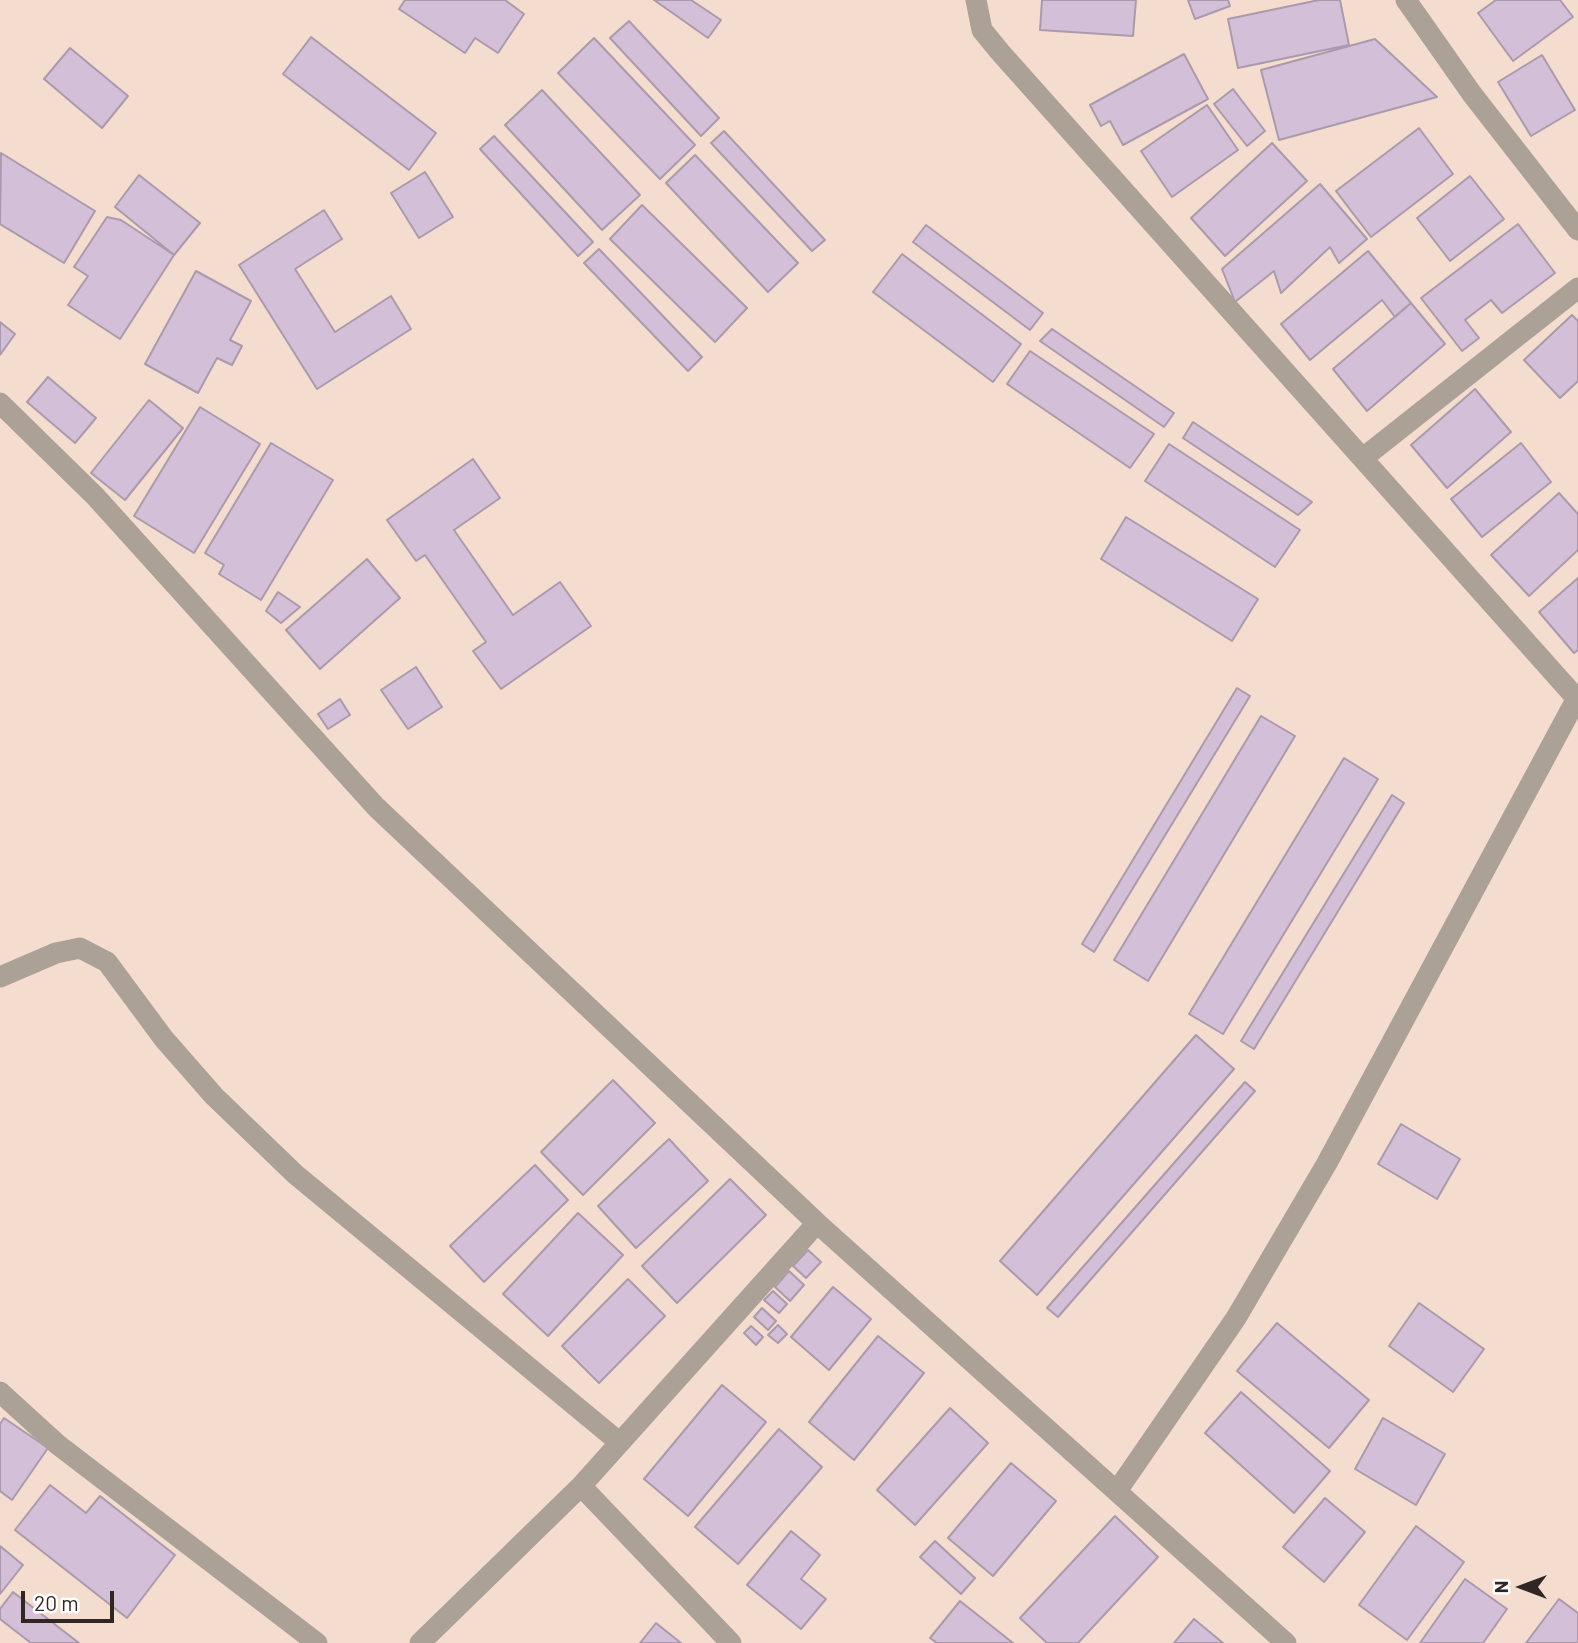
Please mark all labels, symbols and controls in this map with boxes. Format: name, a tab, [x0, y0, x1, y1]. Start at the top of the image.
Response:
north arrow	[1487, 1552, 1557, 1622]
scale bar	[24, 1576, 117, 1620]
text: N	[1489, 1581, 1512, 1593]
text: 20 m	[34, 1590, 79, 1615]

